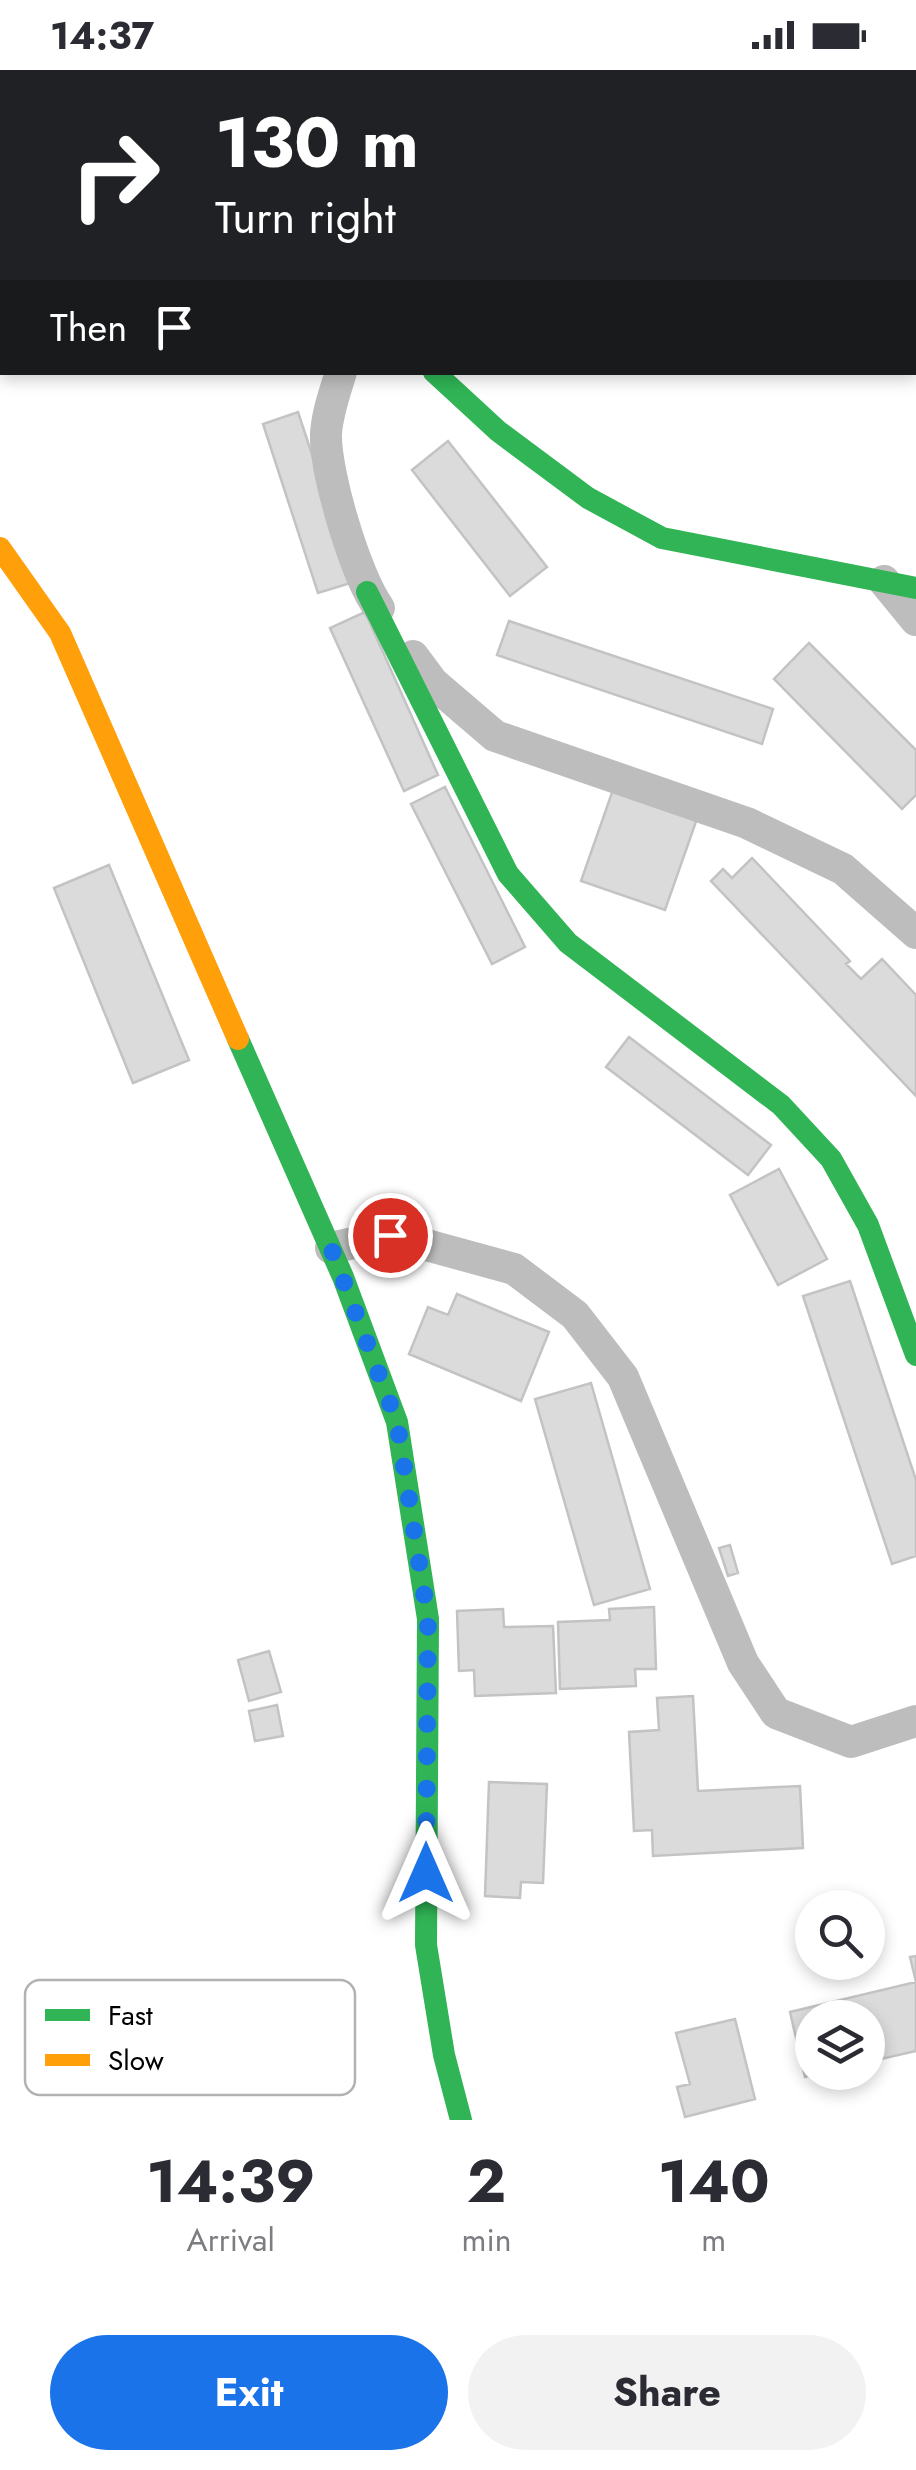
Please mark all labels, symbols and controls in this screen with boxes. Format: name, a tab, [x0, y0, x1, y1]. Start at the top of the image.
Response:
text: 14:37	[50, 8, 154, 63]
text: 130 m	[215, 92, 419, 193]
icon: right	[50, 110, 180, 240]
text: Turn right	[215, 185, 396, 250]
text: Then	[50, 300, 127, 355]
icon: arrive	[147, 300, 202, 355]
pin	[348, 1193, 433, 1278]
icon: arrive	[363, 1208, 418, 1263]
position arrow	[374, 1821, 478, 1925]
map controls	[795, 1890, 885, 2090]
button: search	[795, 1890, 885, 1980]
legend	[25, 1980, 355, 2095]
text: Fast	[108, 1995, 153, 2036]
button: layers	[795, 2000, 885, 2090]
text: Slow	[108, 2040, 164, 2081]
text: 14:39	[146, 2138, 315, 2225]
text: 2	[467, 2138, 506, 2225]
text: 140	[658, 2138, 770, 2225]
text: Arrival	[187, 2217, 275, 2263]
text: min	[461, 2217, 512, 2263]
text: m	[701, 2217, 726, 2263]
button: Exit	[50, 2335, 448, 2450]
button: Share	[468, 2335, 866, 2450]

